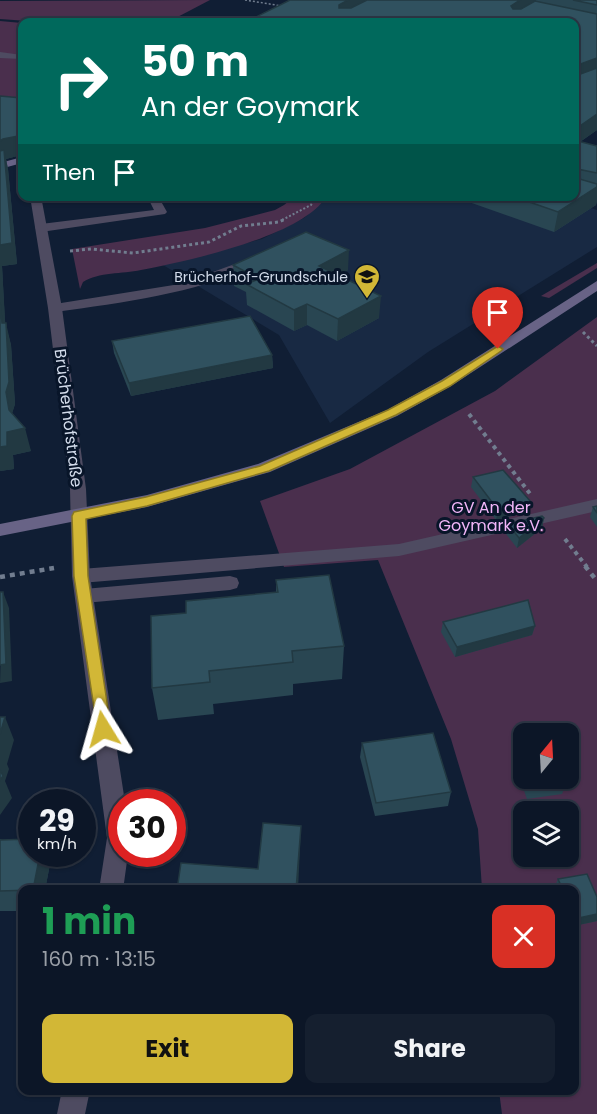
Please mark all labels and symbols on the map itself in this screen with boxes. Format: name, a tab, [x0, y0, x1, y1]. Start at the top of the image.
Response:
school or university icon: Brücherhof-Grundschule	[352, 262, 382, 300]
place label: Brücherhof-Grundschule	[174, 267, 348, 287]
pin	[472, 287, 523, 349]
street label: Brücherhofstraße	[49, 347, 88, 489]
park label: GV An der Goymark e.V.	[439, 496, 543, 537]
position arrow	[71, 697, 135, 761]
north arrow	[513, 723, 579, 789]
speed limit sign: 30	[108, 789, 186, 867]

